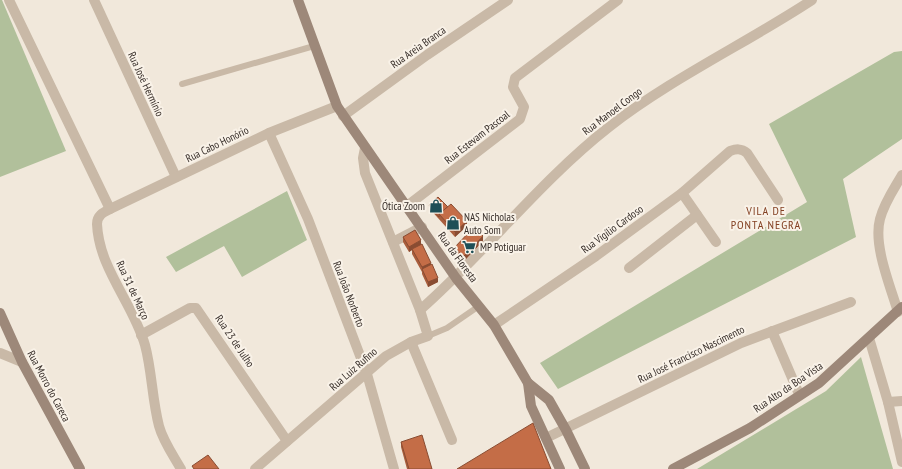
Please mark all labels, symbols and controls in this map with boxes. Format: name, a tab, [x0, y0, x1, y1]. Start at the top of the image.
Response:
street label: Rua Areia Branca	[388, 23, 448, 71]
street label: Rua José Hermínio	[125, 49, 167, 119]
street label: Rua Manoel Congo	[579, 84, 645, 138]
street label: Rua Estevam Pascoal	[442, 107, 513, 167]
street label: Rua Cabo Honório	[183, 123, 251, 165]
shop icon: Ótica Zoom	[428, 198, 444, 214]
place label: Ótica Zoom	[382, 199, 425, 213]
street label: Rua Vigílio Cardoso	[578, 202, 646, 256]
district label: VILA DE PONTA NEGRA	[731, 203, 801, 232]
place label: NAS Nicholas Auto Som	[464, 210, 515, 237]
shop icon: NAS Nicholas Auto Som	[445, 215, 461, 231]
street label: Rua da Floresta	[435, 229, 481, 285]
supermarket icon: MP Potiguar	[461, 239, 477, 255]
place label: MP Potiguar	[480, 240, 526, 254]
street label: Rua 31 de Março	[113, 258, 153, 322]
street label: Rua João Norberto	[330, 259, 368, 329]
street label: Rua 23 de Julho	[212, 312, 258, 370]
street label: Rua José Francisco Nascimento	[635, 322, 747, 386]
street label: Rua Luiz Rufino	[326, 344, 380, 394]
street label: Rua Morro do Careca	[24, 348, 74, 424]
street label: Rua Alto da Boa Vista	[751, 359, 825, 415]

